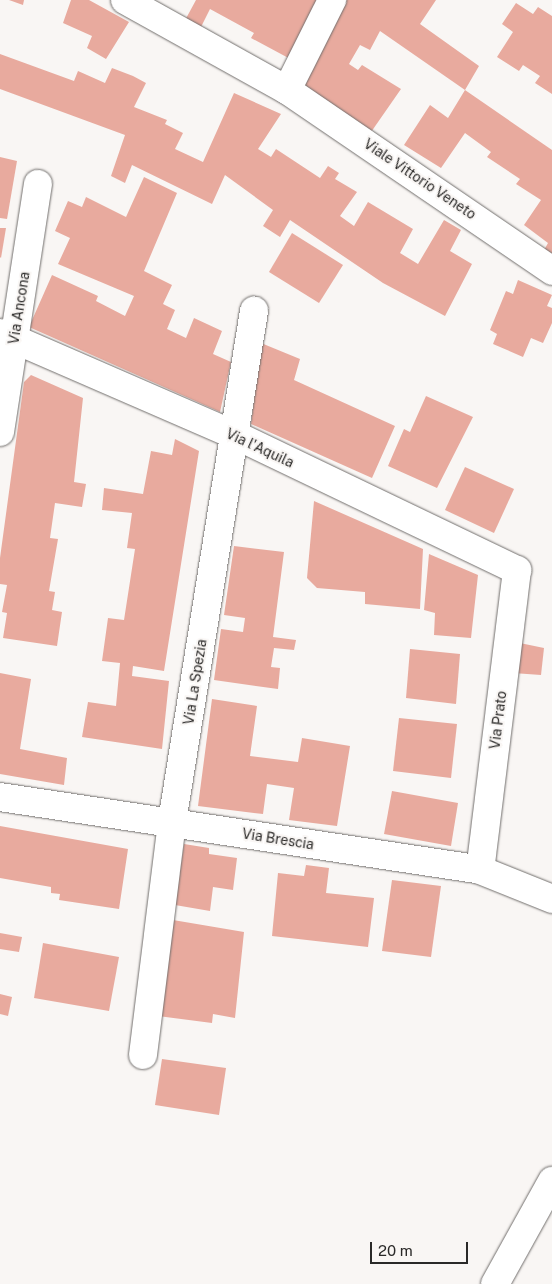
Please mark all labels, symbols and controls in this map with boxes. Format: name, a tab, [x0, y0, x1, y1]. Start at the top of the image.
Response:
street label: Viale Vittorio Veneto	[360, 135, 480, 223]
street label: Via Ancona	[5, 270, 33, 346]
street label: Via l'Aquila	[223, 425, 297, 471]
street label: Via La Spezia	[180, 638, 210, 726]
street label: Via Prato	[486, 690, 510, 750]
street label: Via Brescia	[241, 825, 315, 853]
scale bar	[372, 1232, 470, 1264]
text: 20 m	[378, 1242, 413, 1259]

